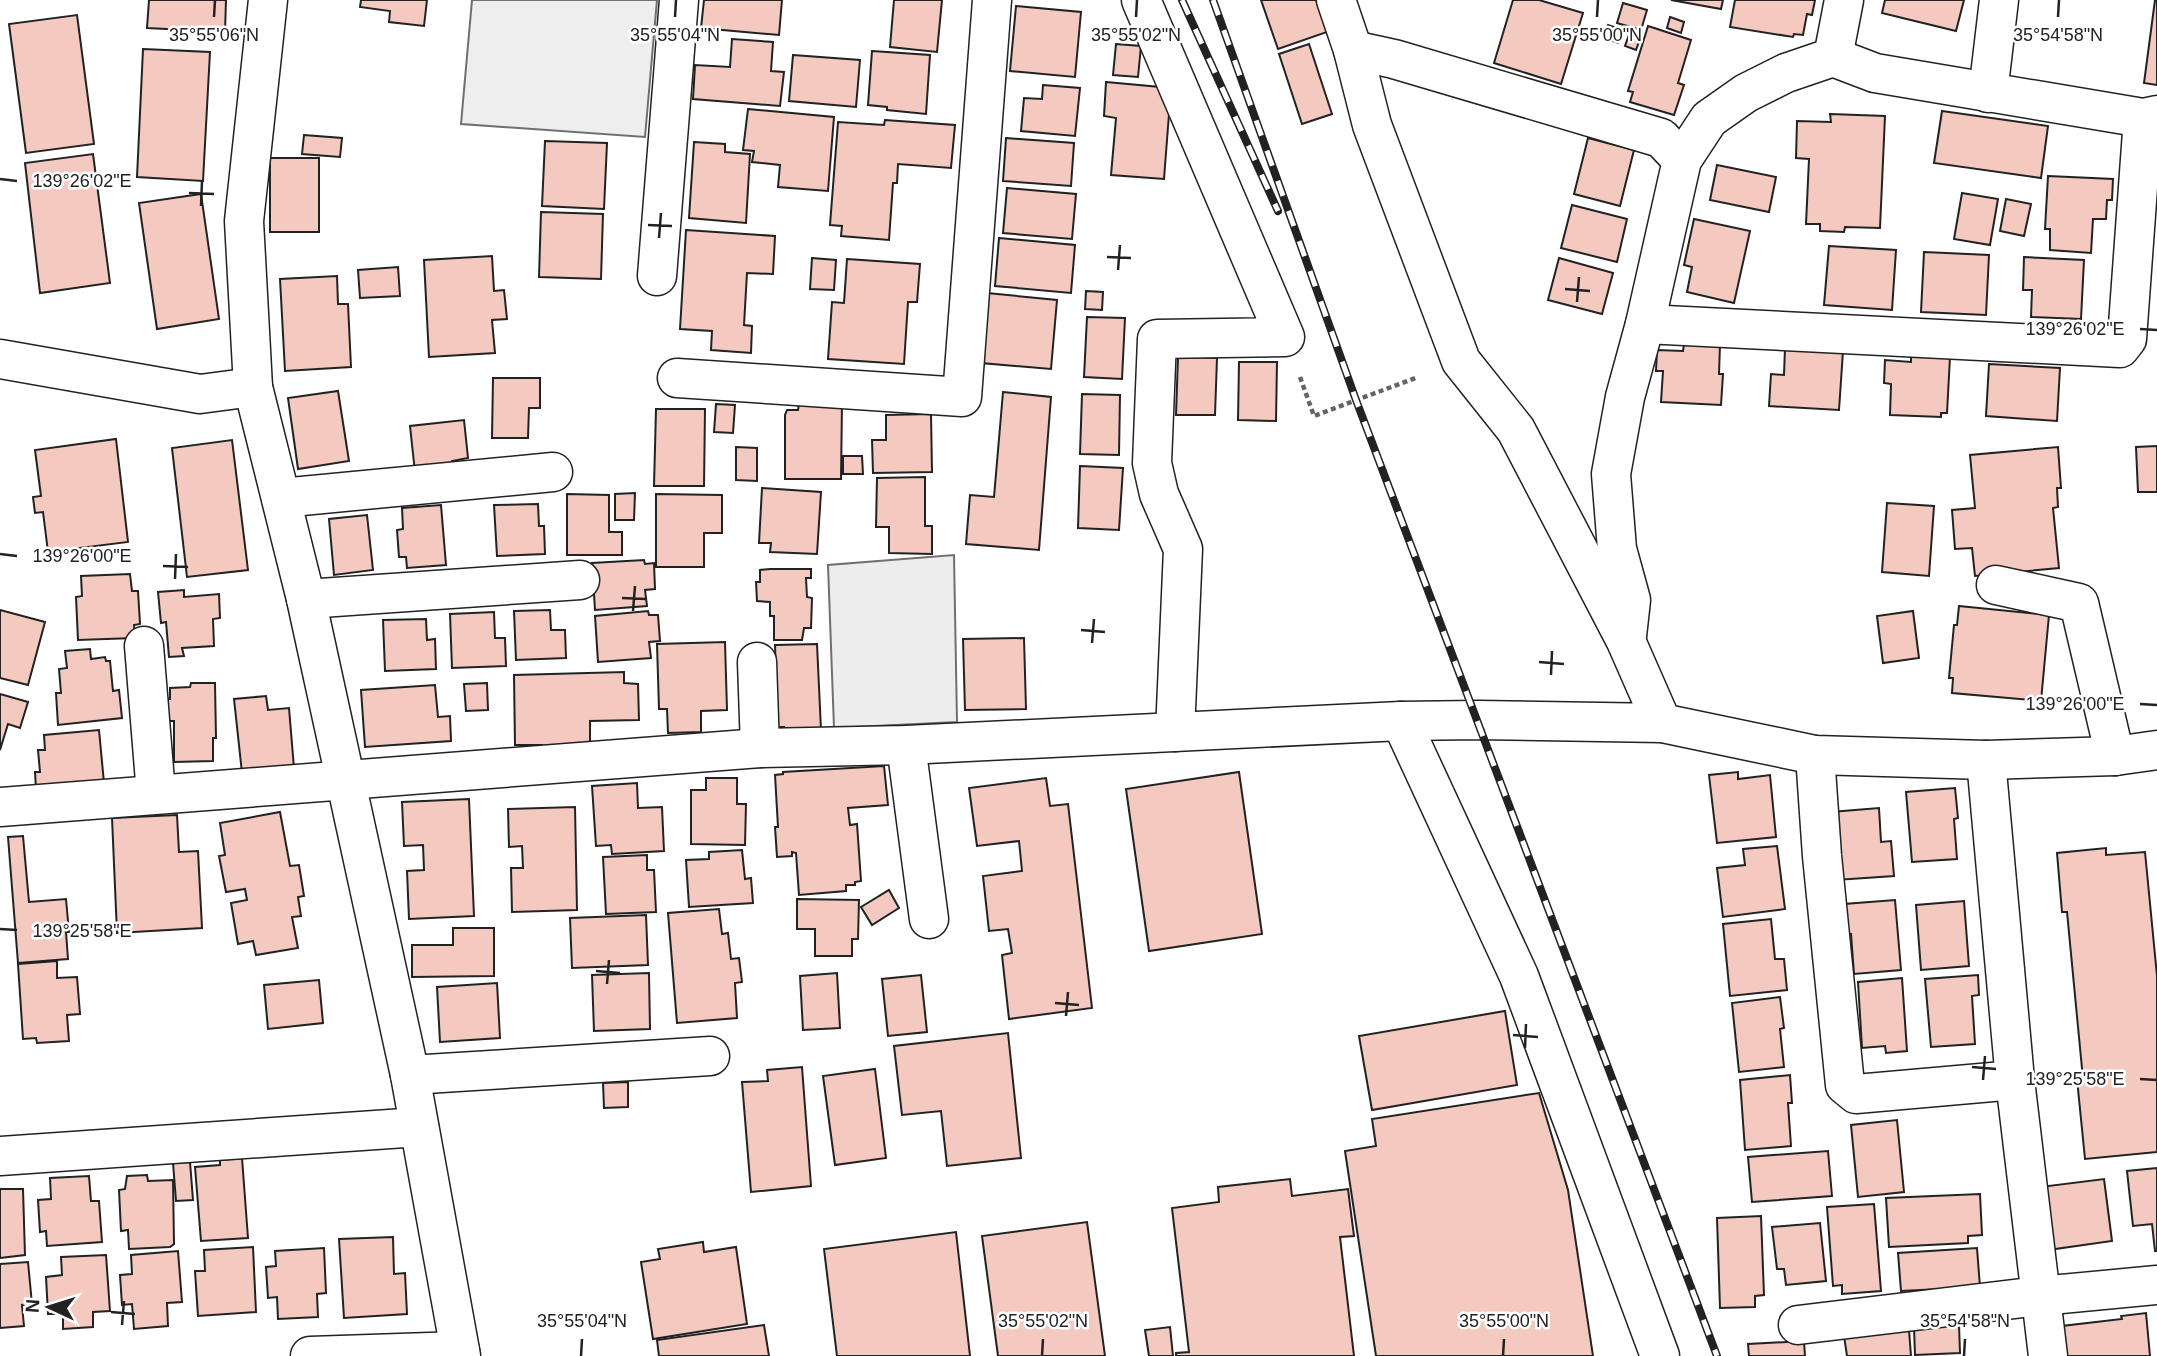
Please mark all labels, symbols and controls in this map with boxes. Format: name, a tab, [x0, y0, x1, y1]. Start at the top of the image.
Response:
text: 35°55'06"N	[169, 25, 259, 45]
text: 35°55'04"N	[630, 25, 720, 45]
text: 35°55'02"N	[1091, 25, 1181, 45]
text: 35°55'00"N	[1552, 25, 1642, 45]
text: 35°54'58"N	[2013, 25, 2103, 45]
text: 139°26'02"E	[32, 171, 132, 191]
text: 139°26'02"E	[2025, 319, 2125, 339]
text: 139°26'00"E	[32, 546, 132, 566]
text: 139°26'00"E	[2025, 694, 2125, 714]
text: 139°25'58"E	[32, 921, 132, 941]
text: 139°25'58"E	[2025, 1069, 2125, 1089]
north arrow	[14, 1272, 84, 1342]
text: N	[22, 1298, 43, 1313]
text: 35°55'04"N	[537, 1311, 627, 1331]
text: 35°55'02"N	[998, 1311, 1088, 1331]
text: 35°55'00"N	[1459, 1311, 1549, 1331]
text: 35°54'58"N	[1920, 1311, 2010, 1331]

